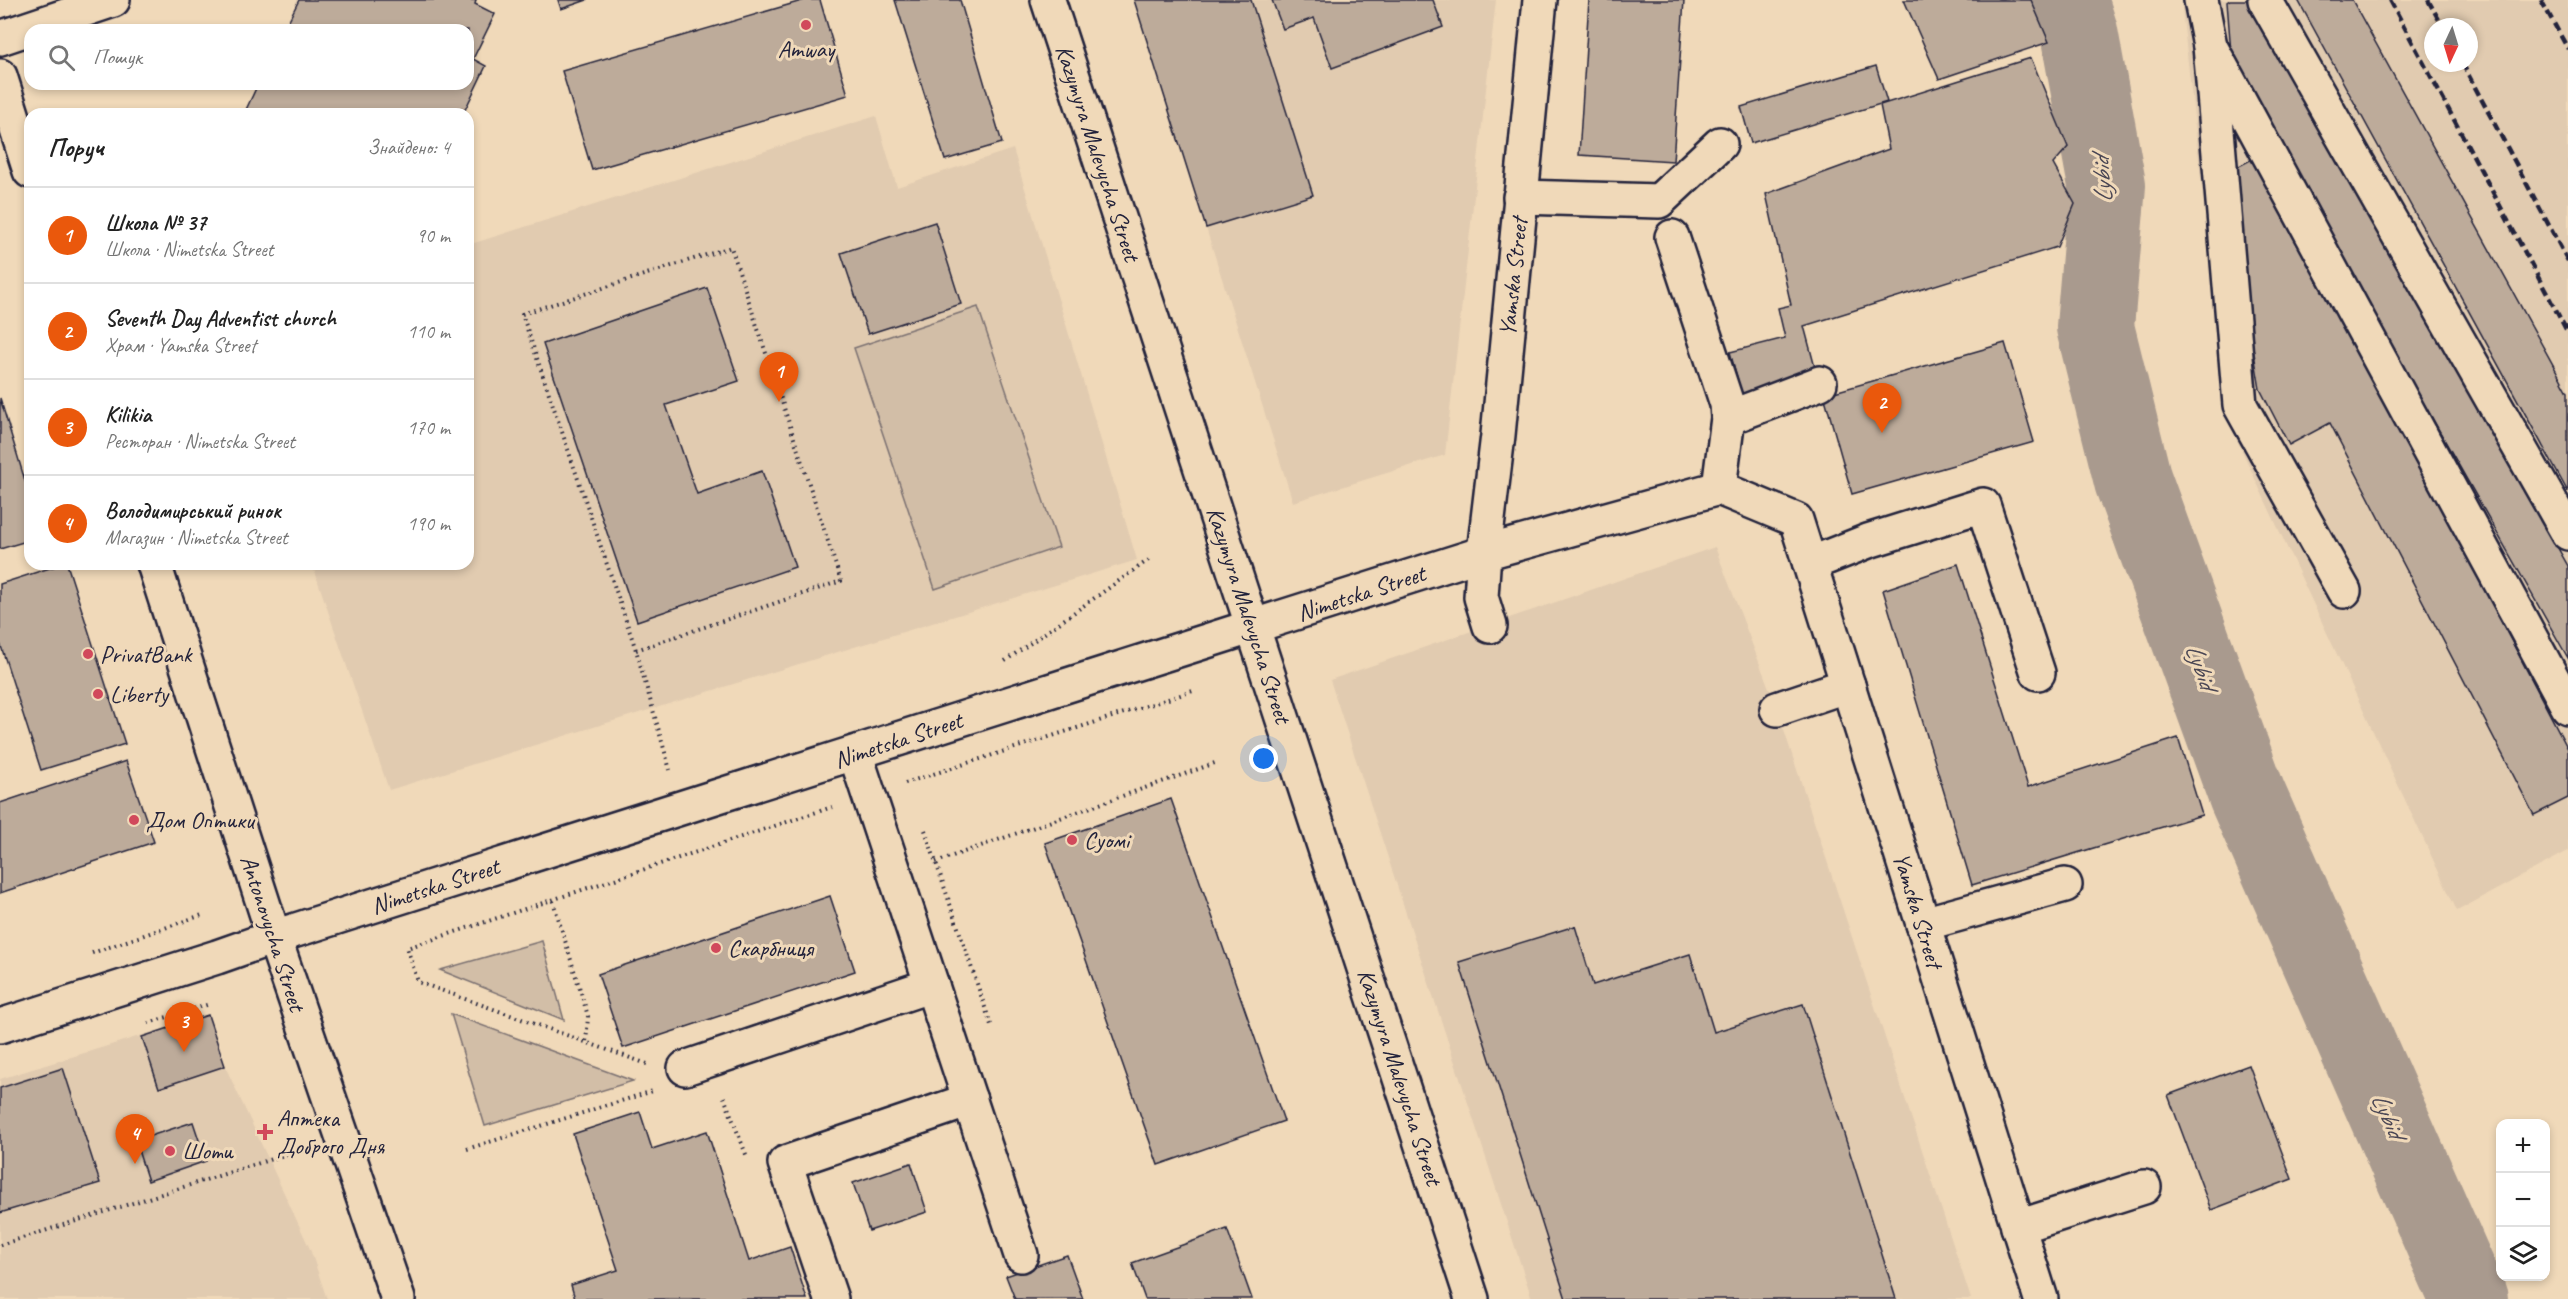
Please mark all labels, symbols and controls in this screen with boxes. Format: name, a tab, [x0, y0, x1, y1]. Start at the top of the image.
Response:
marker: Amway	[799, 18, 813, 32]
north arrow	[2424, 18, 2478, 72]
search box	[24, 24, 474, 90]
place label: Amway	[778, 34, 836, 64]
icon: search	[45, 41, 78, 74]
street label: Kazymyra Malevycha Street	[1049, 41, 1148, 267]
text: Пошук	[93, 43, 142, 71]
text: Поруч	[48, 131, 104, 164]
text: Знайдено: 4	[368, 135, 450, 160]
water label: Lybid	[2083, 148, 2120, 204]
text: Школа № 37	[105, 209, 206, 237]
street label: Yamska Street	[1492, 213, 1534, 338]
text: 1	[63, 223, 72, 248]
text: 90 m	[416, 223, 450, 248]
text: Школа · Nimetska Street	[105, 237, 273, 262]
text: Seventh Day Adventist church	[105, 305, 336, 333]
text: 2	[63, 319, 72, 344]
text: 110 m	[407, 319, 450, 344]
text: Храм · Yamska Street	[105, 333, 256, 358]
pin: 1	[760, 352, 798, 402]
pin: 2	[1862, 384, 1902, 433]
text: Kilikia	[105, 401, 151, 429]
text: 3	[63, 415, 72, 440]
text: 170 m	[407, 415, 450, 440]
text: Ресторан · Nimetska Street	[105, 429, 295, 454]
text: Володимирський ринок	[105, 497, 281, 525]
street label: Kazymyra Malevycha Street	[1200, 503, 1299, 729]
text: 4	[63, 511, 72, 536]
text: 190 m	[407, 511, 450, 536]
text: Магазин · Nimetska Street	[105, 525, 288, 550]
street label: Nimetska Street	[1293, 558, 1431, 628]
place label: PrivatBank	[100, 639, 194, 669]
water label: Lybid	[2178, 639, 2227, 700]
marker: PrivatBank	[81, 647, 95, 661]
place label: Liberty	[110, 679, 170, 709]
marker: Liberty	[91, 687, 105, 701]
street label: Nimetska Street	[830, 705, 968, 775]
your location	[1249, 744, 1278, 773]
place label: Дом Оптики	[146, 805, 256, 835]
marker: Дом Оптики	[127, 813, 141, 827]
place label: Суомі	[1084, 825, 1132, 855]
marker: Суомі	[1065, 833, 1079, 847]
street label: Yamska Street	[1886, 849, 1951, 974]
street label: Antonovycha Street	[234, 851, 313, 1017]
street label: Nimetska Street	[367, 851, 505, 921]
place label: Скарбниця	[728, 933, 815, 963]
marker: Скарбниця	[709, 941, 723, 955]
street label: Kazymyra Malevycha Street	[1351, 965, 1450, 1191]
pin: 3	[164, 1002, 204, 1052]
water label: Lybid	[2364, 1087, 2416, 1150]
place label: Аптека Доброго Дня	[277, 1103, 386, 1161]
pin: 4	[116, 1114, 154, 1164]
map controls	[2496, 1119, 2550, 1281]
button: +	[2496, 1119, 2550, 1173]
marker: Аптека Доброго Дня	[258, 1125, 272, 1139]
place label: Шоти	[182, 1136, 234, 1166]
marker: Шоти	[163, 1144, 177, 1158]
button: −	[2496, 1173, 2550, 1227]
button: layers	[2496, 1227, 2550, 1281]

